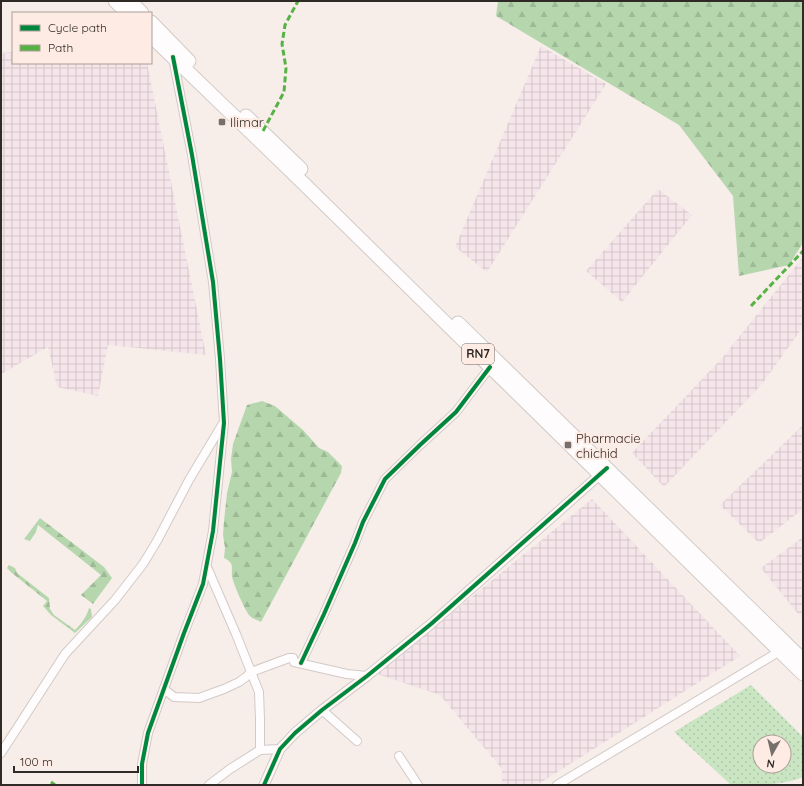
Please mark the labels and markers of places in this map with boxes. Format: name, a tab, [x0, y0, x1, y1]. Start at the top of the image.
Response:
place label: Ilimar	[230, 114, 264, 130]
marker: Ilimar	[217, 117, 227, 127]
place label: Pharmacie chichid	[576, 430, 641, 461]
marker: Pharmacie chichid	[563, 440, 573, 450]

